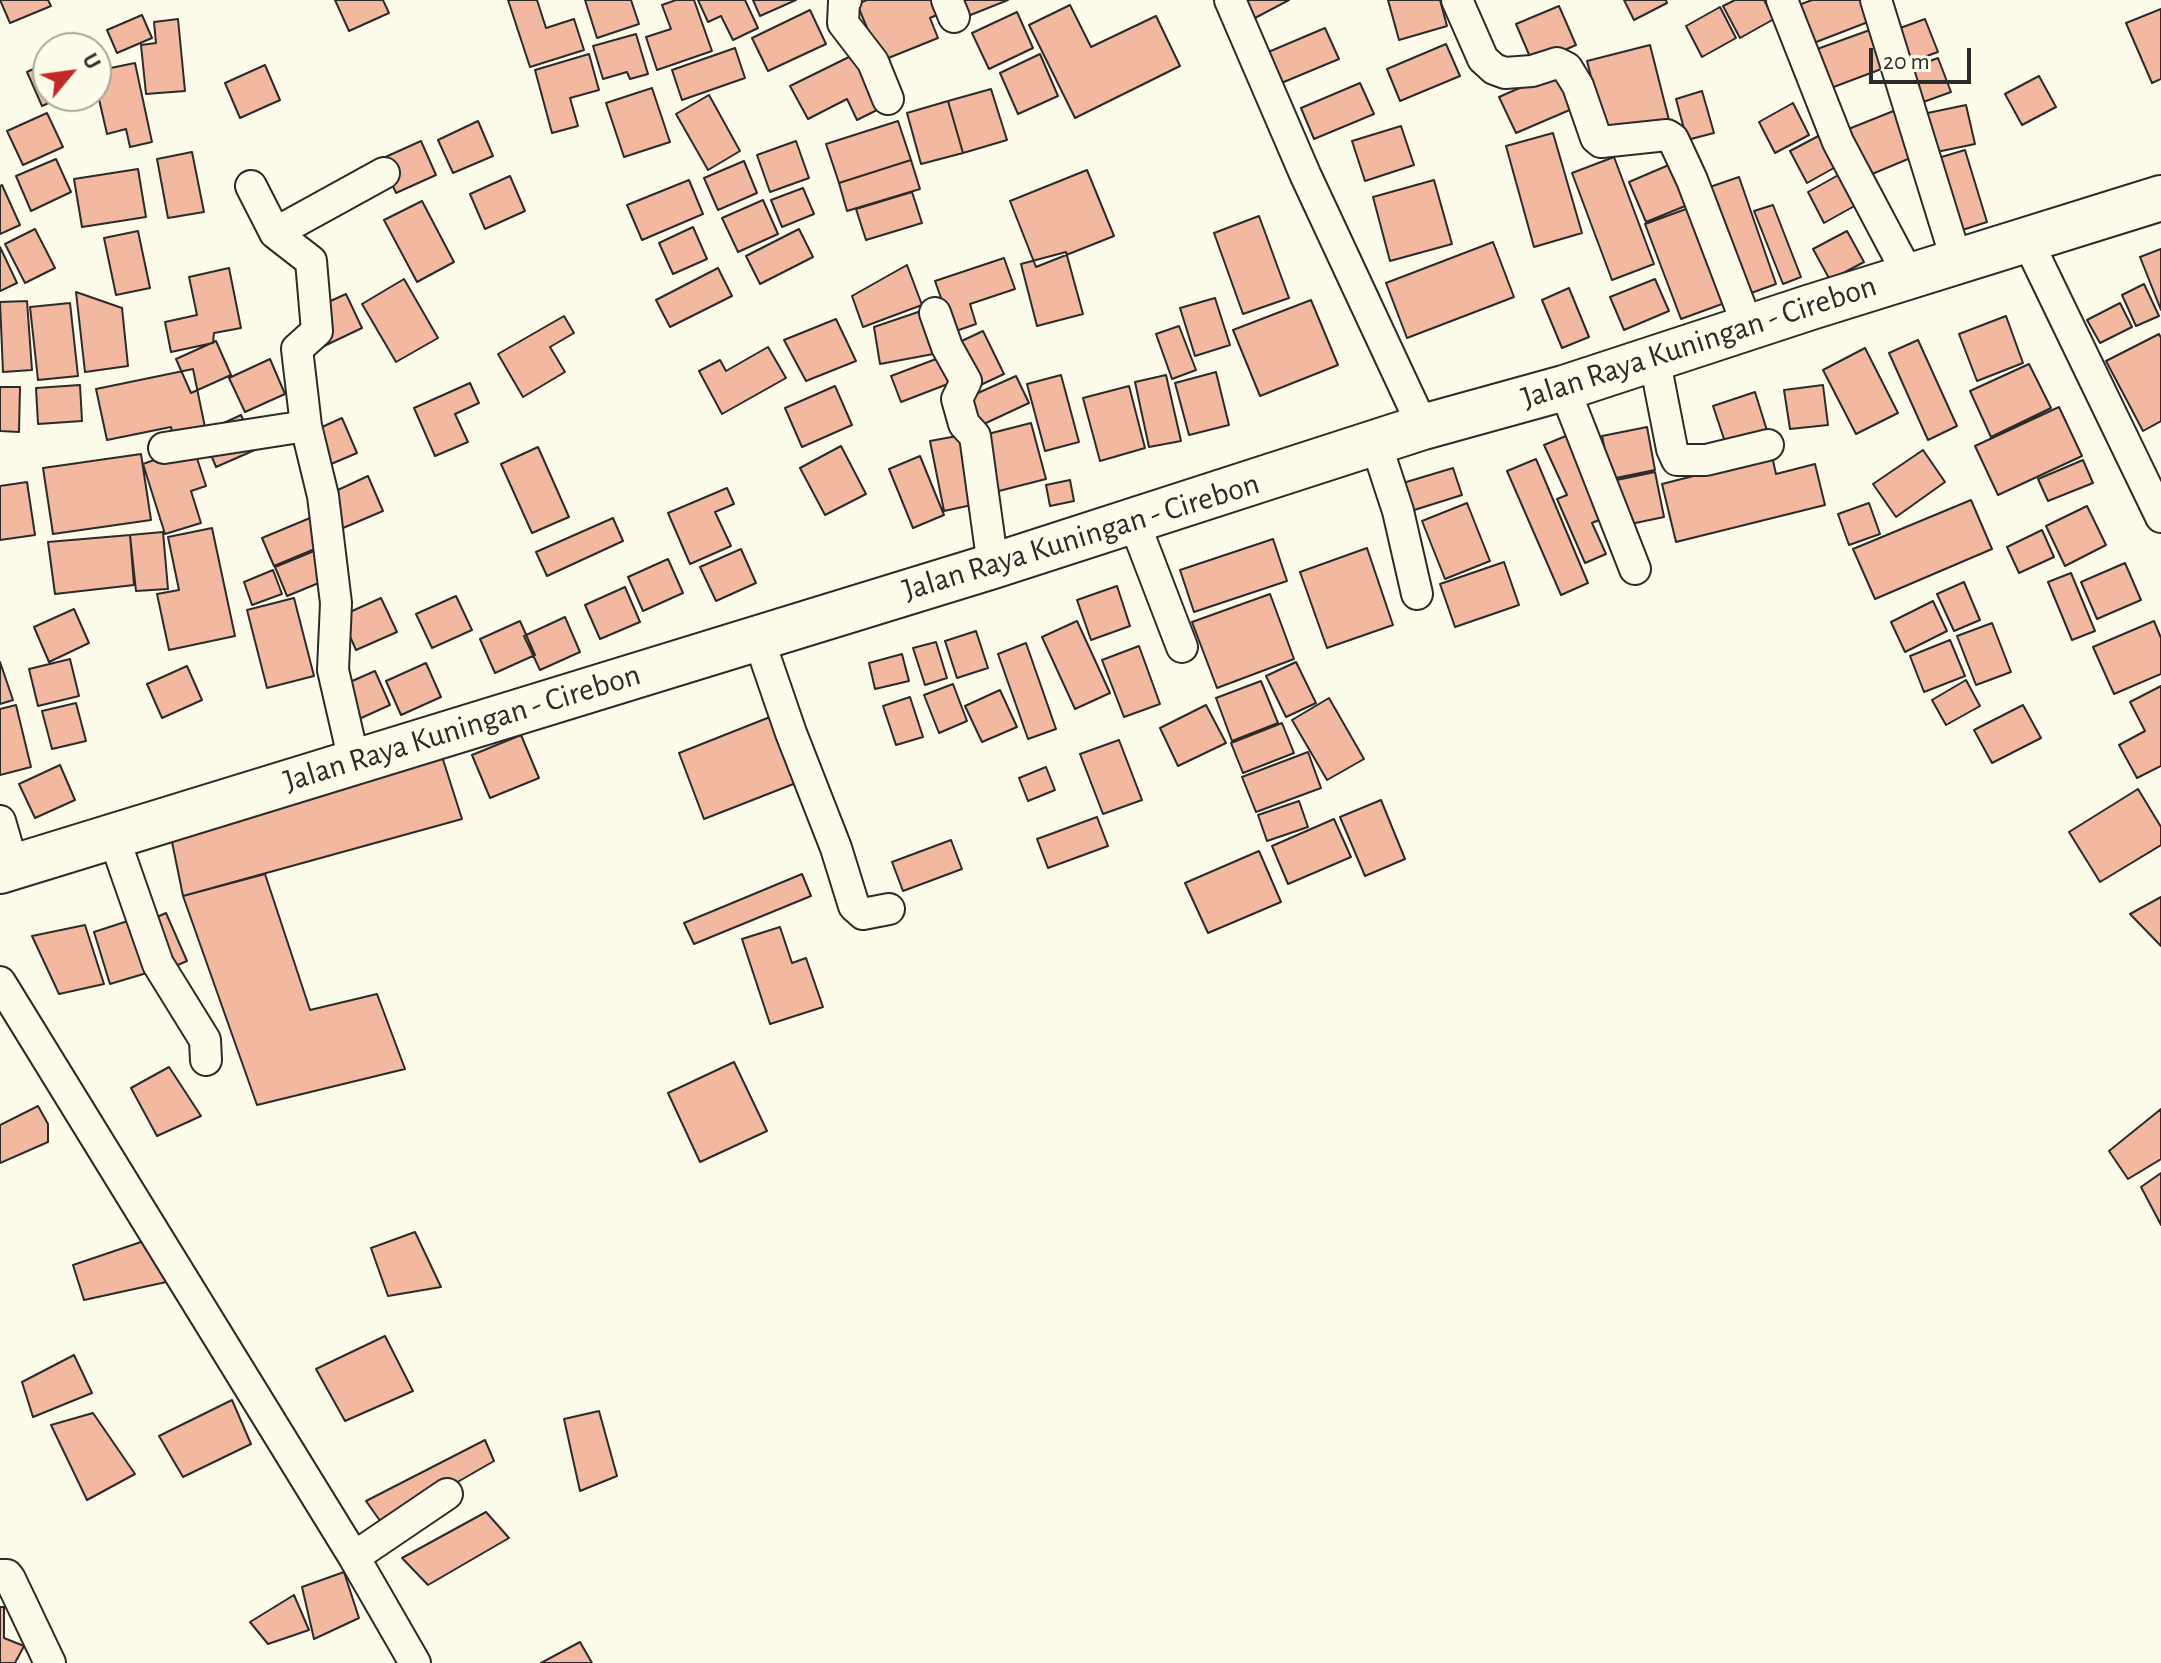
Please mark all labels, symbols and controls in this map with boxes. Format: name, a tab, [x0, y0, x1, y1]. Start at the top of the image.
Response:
north arrow	[32, 32, 112, 112]
scale bar	[1873, 32, 1975, 82]
text: U	[78, 50, 104, 73]
text: 20 m	[1883, 50, 1930, 74]
street label: Jalan Raya Kuningan - Cirebon	[1517, 266, 1881, 418]
street label: Jalan Raya Kuningan - Cirebon	[898, 464, 1264, 610]
street label: Jalan Raya Kuningan - Cirebon	[279, 655, 645, 801]

